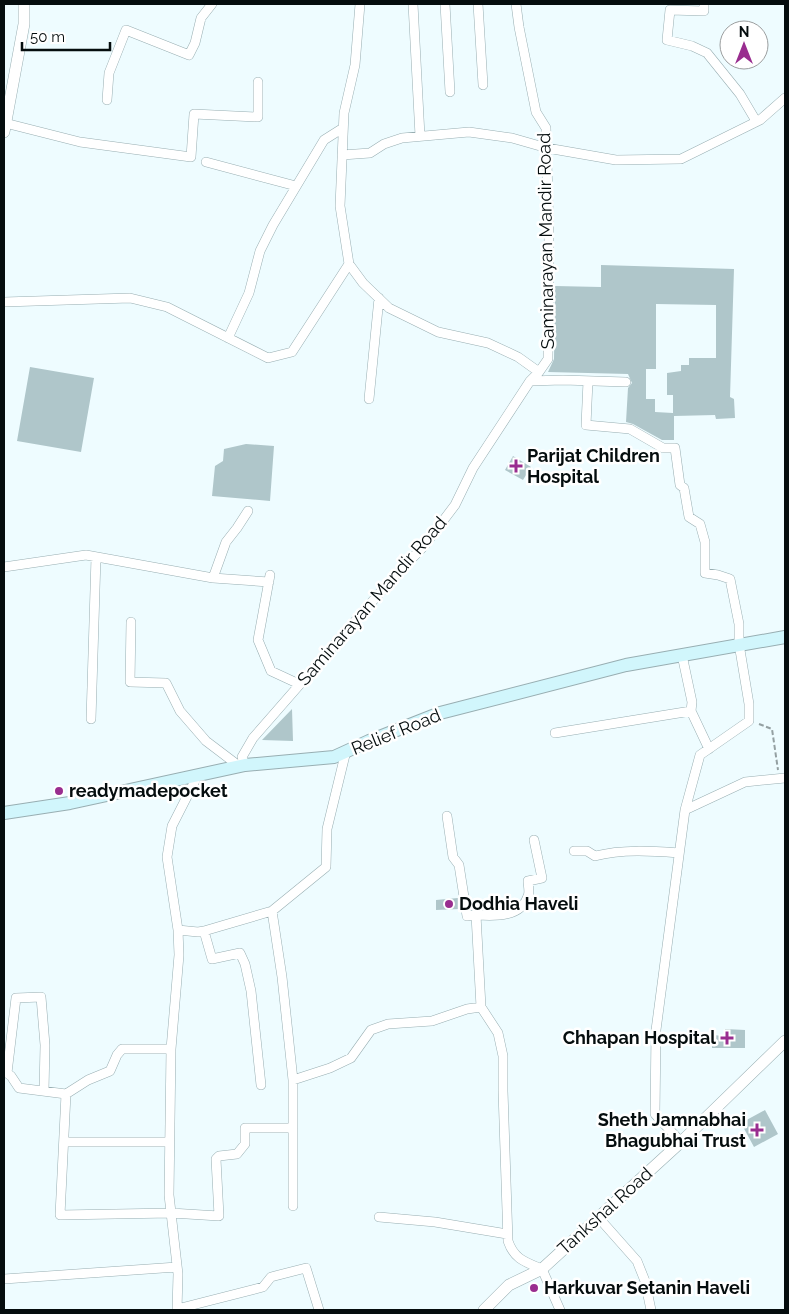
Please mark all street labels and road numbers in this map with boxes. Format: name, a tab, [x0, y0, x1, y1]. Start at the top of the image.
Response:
street label: Saminarayan Mandir Road	[533, 133, 558, 349]
street label: Saminarayan Mandir Road	[293, 512, 451, 689]
street label: Relief Road	[348, 704, 444, 759]
street label: Tankshal Road	[553, 1163, 656, 1259]

